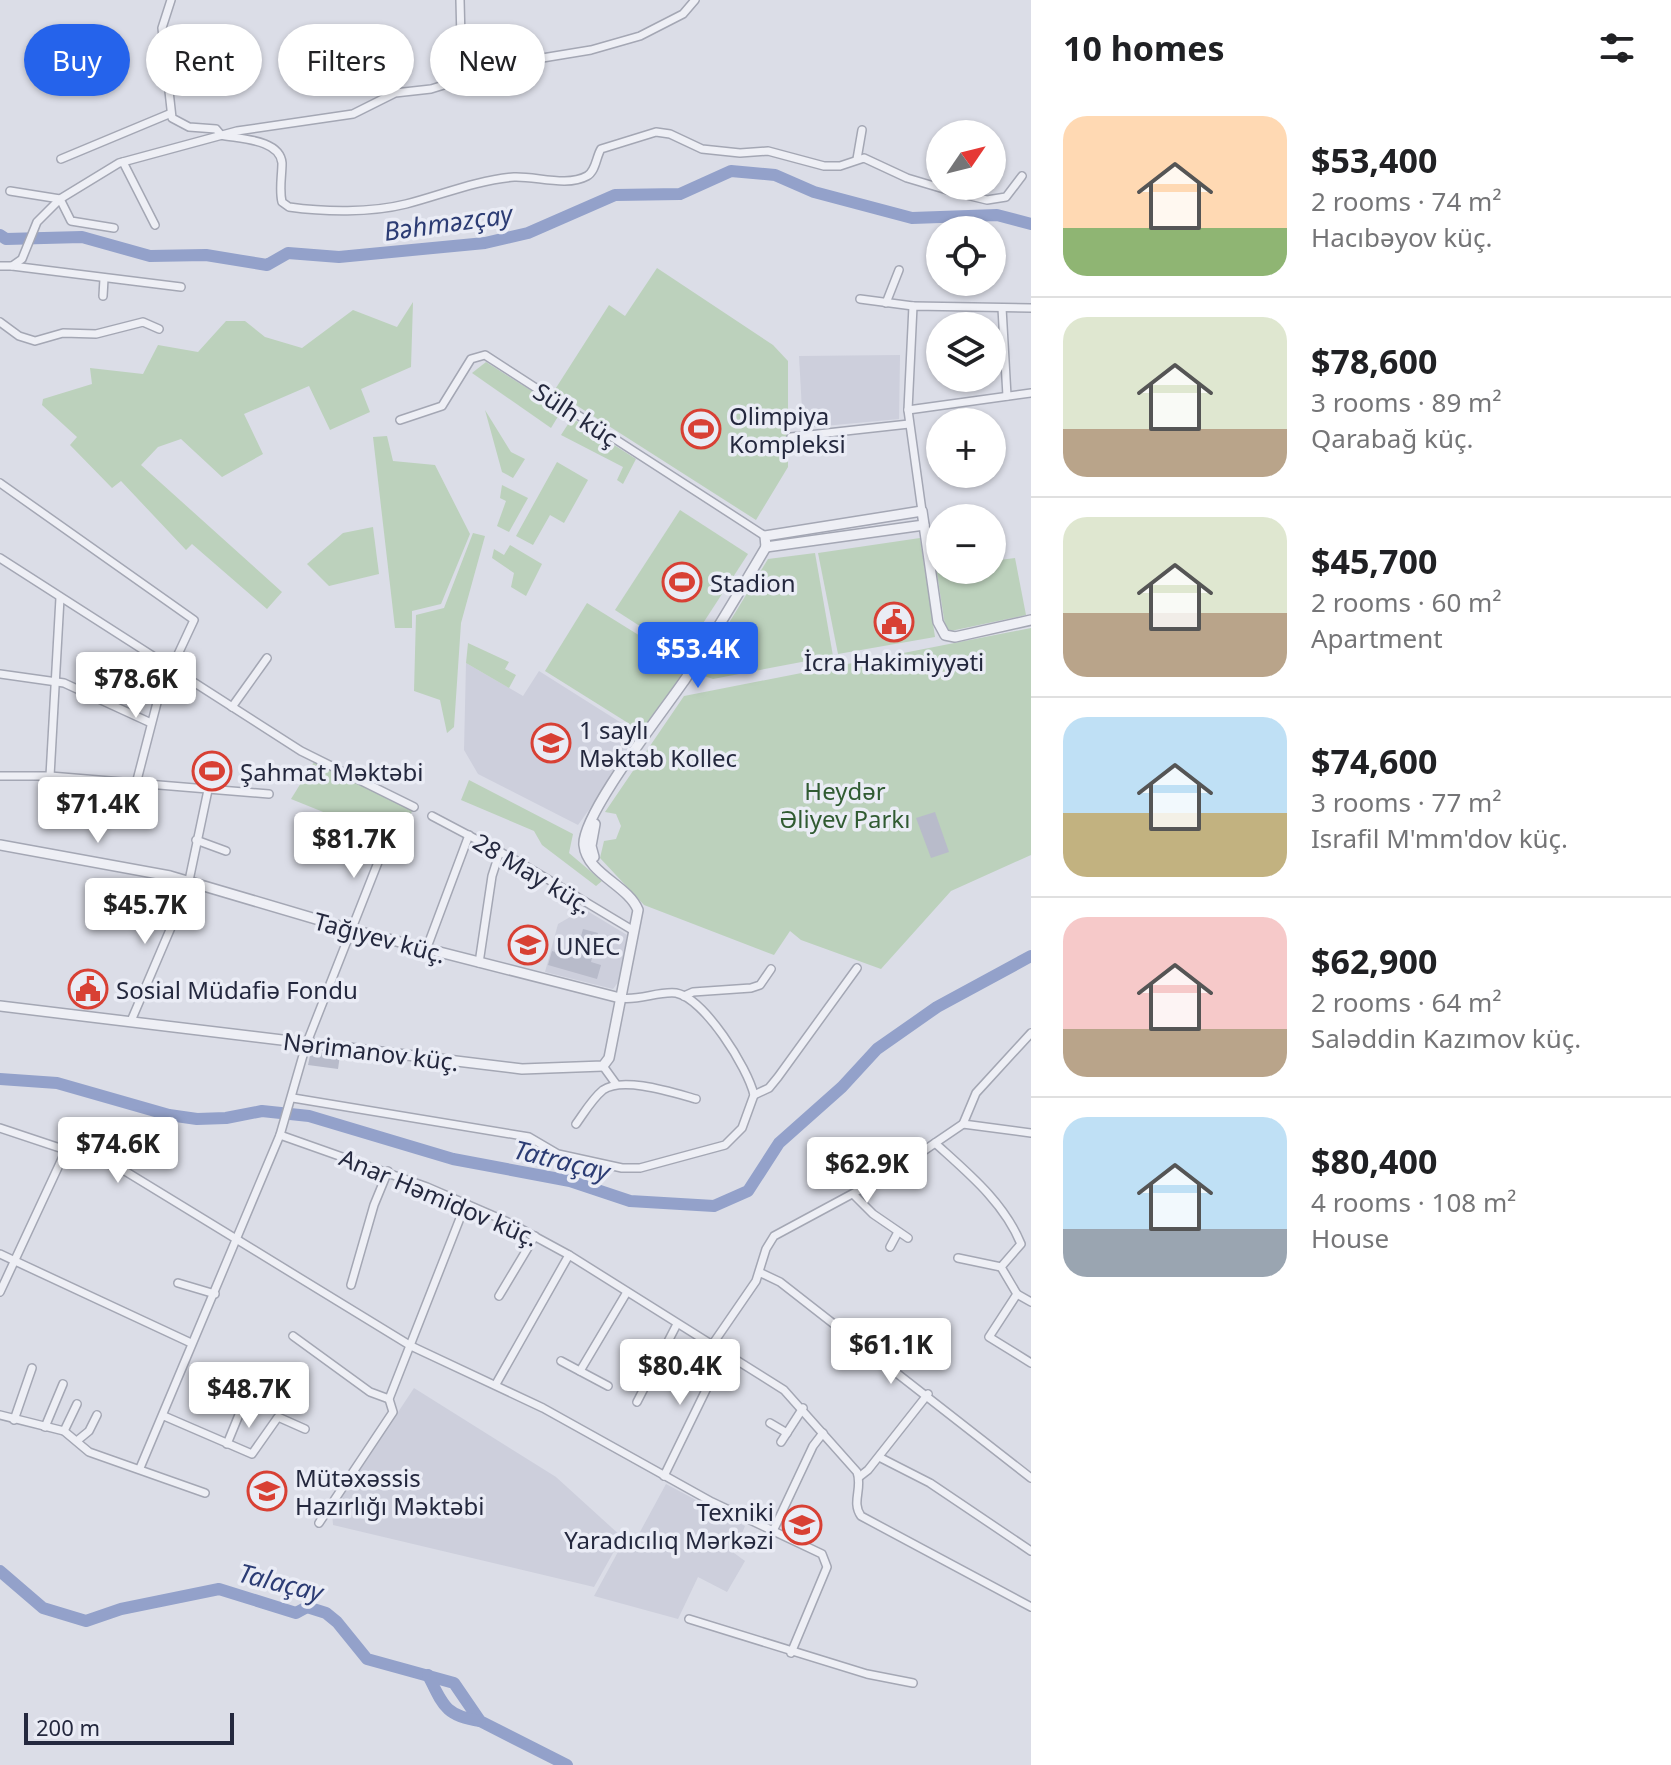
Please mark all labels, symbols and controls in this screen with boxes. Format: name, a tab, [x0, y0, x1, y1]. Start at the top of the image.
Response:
chip: Buy	[24, 24, 130, 96]
chip: Rent	[146, 24, 262, 96]
chip: Filters	[278, 24, 414, 96]
chip: New	[430, 24, 545, 96]
text: 10 homes	[1063, 25, 1225, 71]
icon: filters	[1595, 26, 1639, 70]
north arrow	[926, 120, 1006, 200]
map controls	[926, 120, 1006, 584]
text: $53,400	[1311, 137, 1437, 183]
icon: home	[1127, 148, 1223, 244]
text: 2 rooms · 74 m²	[1311, 183, 1501, 219]
water label: Bəhməzçay	[381, 195, 517, 249]
button: locate	[926, 216, 1006, 296]
text: Hacıbəyov küç.	[1311, 219, 1493, 255]
button: layers	[926, 312, 1006, 392]
text: $78,600	[1311, 338, 1437, 384]
icon: home	[1127, 349, 1223, 445]
street label: Sülh küç	[527, 374, 625, 454]
text: 3 rooms · 89 m²	[1311, 384, 1501, 420]
place label: Olimpiya Kompleksi	[729, 399, 846, 460]
sports icon: Olimpiya Kompleksi	[680, 408, 722, 450]
button: +	[926, 408, 1006, 488]
text: Qarabağ küç.	[1311, 420, 1473, 456]
button: −	[926, 504, 1006, 584]
text: $45,700	[1311, 538, 1437, 584]
icon: home	[1127, 549, 1223, 645]
sports icon: Stadion	[661, 561, 703, 603]
place label: Stadion	[710, 566, 796, 599]
text: 2 rooms · 60 m²	[1311, 584, 1501, 620]
public building icon: İcra Hakimiyyəti	[873, 601, 915, 643]
text: Apartment	[1311, 620, 1443, 656]
pin: $53.4K	[633, 622, 763, 690]
text: $53.4K	[656, 630, 740, 666]
place label: İcra Hakimiyyəti	[804, 645, 984, 678]
pin: $78.6K	[71, 652, 201, 720]
text: $78.6K	[94, 660, 178, 696]
place label: 1 saylı Məktəb Kollec	[579, 713, 737, 774]
school or university icon: 1 saylı Məktəb Kollec	[530, 722, 572, 764]
text: $74,600	[1311, 738, 1437, 784]
icon: home	[1127, 749, 1223, 845]
sports icon: Şahmat Məktəbi	[191, 750, 233, 792]
place label: Şahmat Məktəbi	[240, 755, 424, 788]
park label: Heydər Əliyev Parkı	[780, 774, 910, 835]
pin: $71.4K	[33, 777, 163, 845]
text: 3 rooms · 77 m²	[1311, 784, 1501, 820]
text: $71.4K	[56, 785, 140, 821]
pin: $81.7K	[289, 812, 419, 880]
text: $81.7K	[312, 820, 396, 856]
text: Israfil M'mm'dov küç.	[1311, 820, 1568, 856]
street label: 28 May küç.	[467, 825, 599, 921]
pin: $45.7K	[80, 878, 210, 946]
text: $45.7K	[103, 886, 187, 922]
street label: Tağıyev küç.	[310, 904, 450, 970]
school or university icon: UNEC	[507, 924, 549, 966]
place label: UNEC	[556, 929, 620, 962]
text: $62,900	[1311, 938, 1437, 984]
icon: home	[1127, 949, 1223, 1045]
public building icon: Sosial Müdafiə Fondu	[67, 968, 109, 1010]
place label: Sosial Müdafiə Fondu	[116, 973, 358, 1006]
text: 2 rooms · 64 m²	[1311, 984, 1501, 1020]
text: Saləddin Kazımov küç.	[1311, 1020, 1581, 1056]
street label: Nərimanov küç.	[281, 1024, 461, 1078]
pin: $74.6K	[53, 1117, 183, 1185]
text: $74.6K	[76, 1125, 160, 1161]
water label: Tatraçay	[510, 1131, 616, 1190]
pin: $62.9K	[802, 1137, 932, 1205]
text: $80,400	[1311, 1138, 1437, 1184]
street label: Anar Həmidov küç.	[335, 1140, 543, 1254]
text: $62.9K	[825, 1145, 909, 1181]
icon: home	[1127, 1149, 1223, 1245]
text: 4 rooms · 108 m²	[1311, 1184, 1516, 1220]
text: House	[1311, 1220, 1389, 1256]
pin: $61.1K	[826, 1318, 956, 1386]
text: $61.1K	[849, 1326, 933, 1362]
pin: $80.4K	[615, 1339, 745, 1407]
text: $80.4K	[638, 1347, 722, 1383]
pin: $48.7K	[184, 1362, 314, 1430]
text: $48.7K	[207, 1370, 291, 1406]
place label: Mütəxəssis Hazırlığı Məktəbi	[295, 1461, 484, 1522]
school or university icon: Mütəxəssis Hazırlığı Məktəbi	[246, 1470, 288, 1512]
place label: Texniki Yaradıcılıq Mərkəzi	[564, 1495, 774, 1556]
school or university icon: Texniki Yaradıcılıq Mərkəzi	[781, 1504, 823, 1546]
water label: Talaçay	[235, 1554, 329, 1610]
scale bar	[24, 1709, 234, 1745]
text: 200 m	[36, 1712, 100, 1742]

